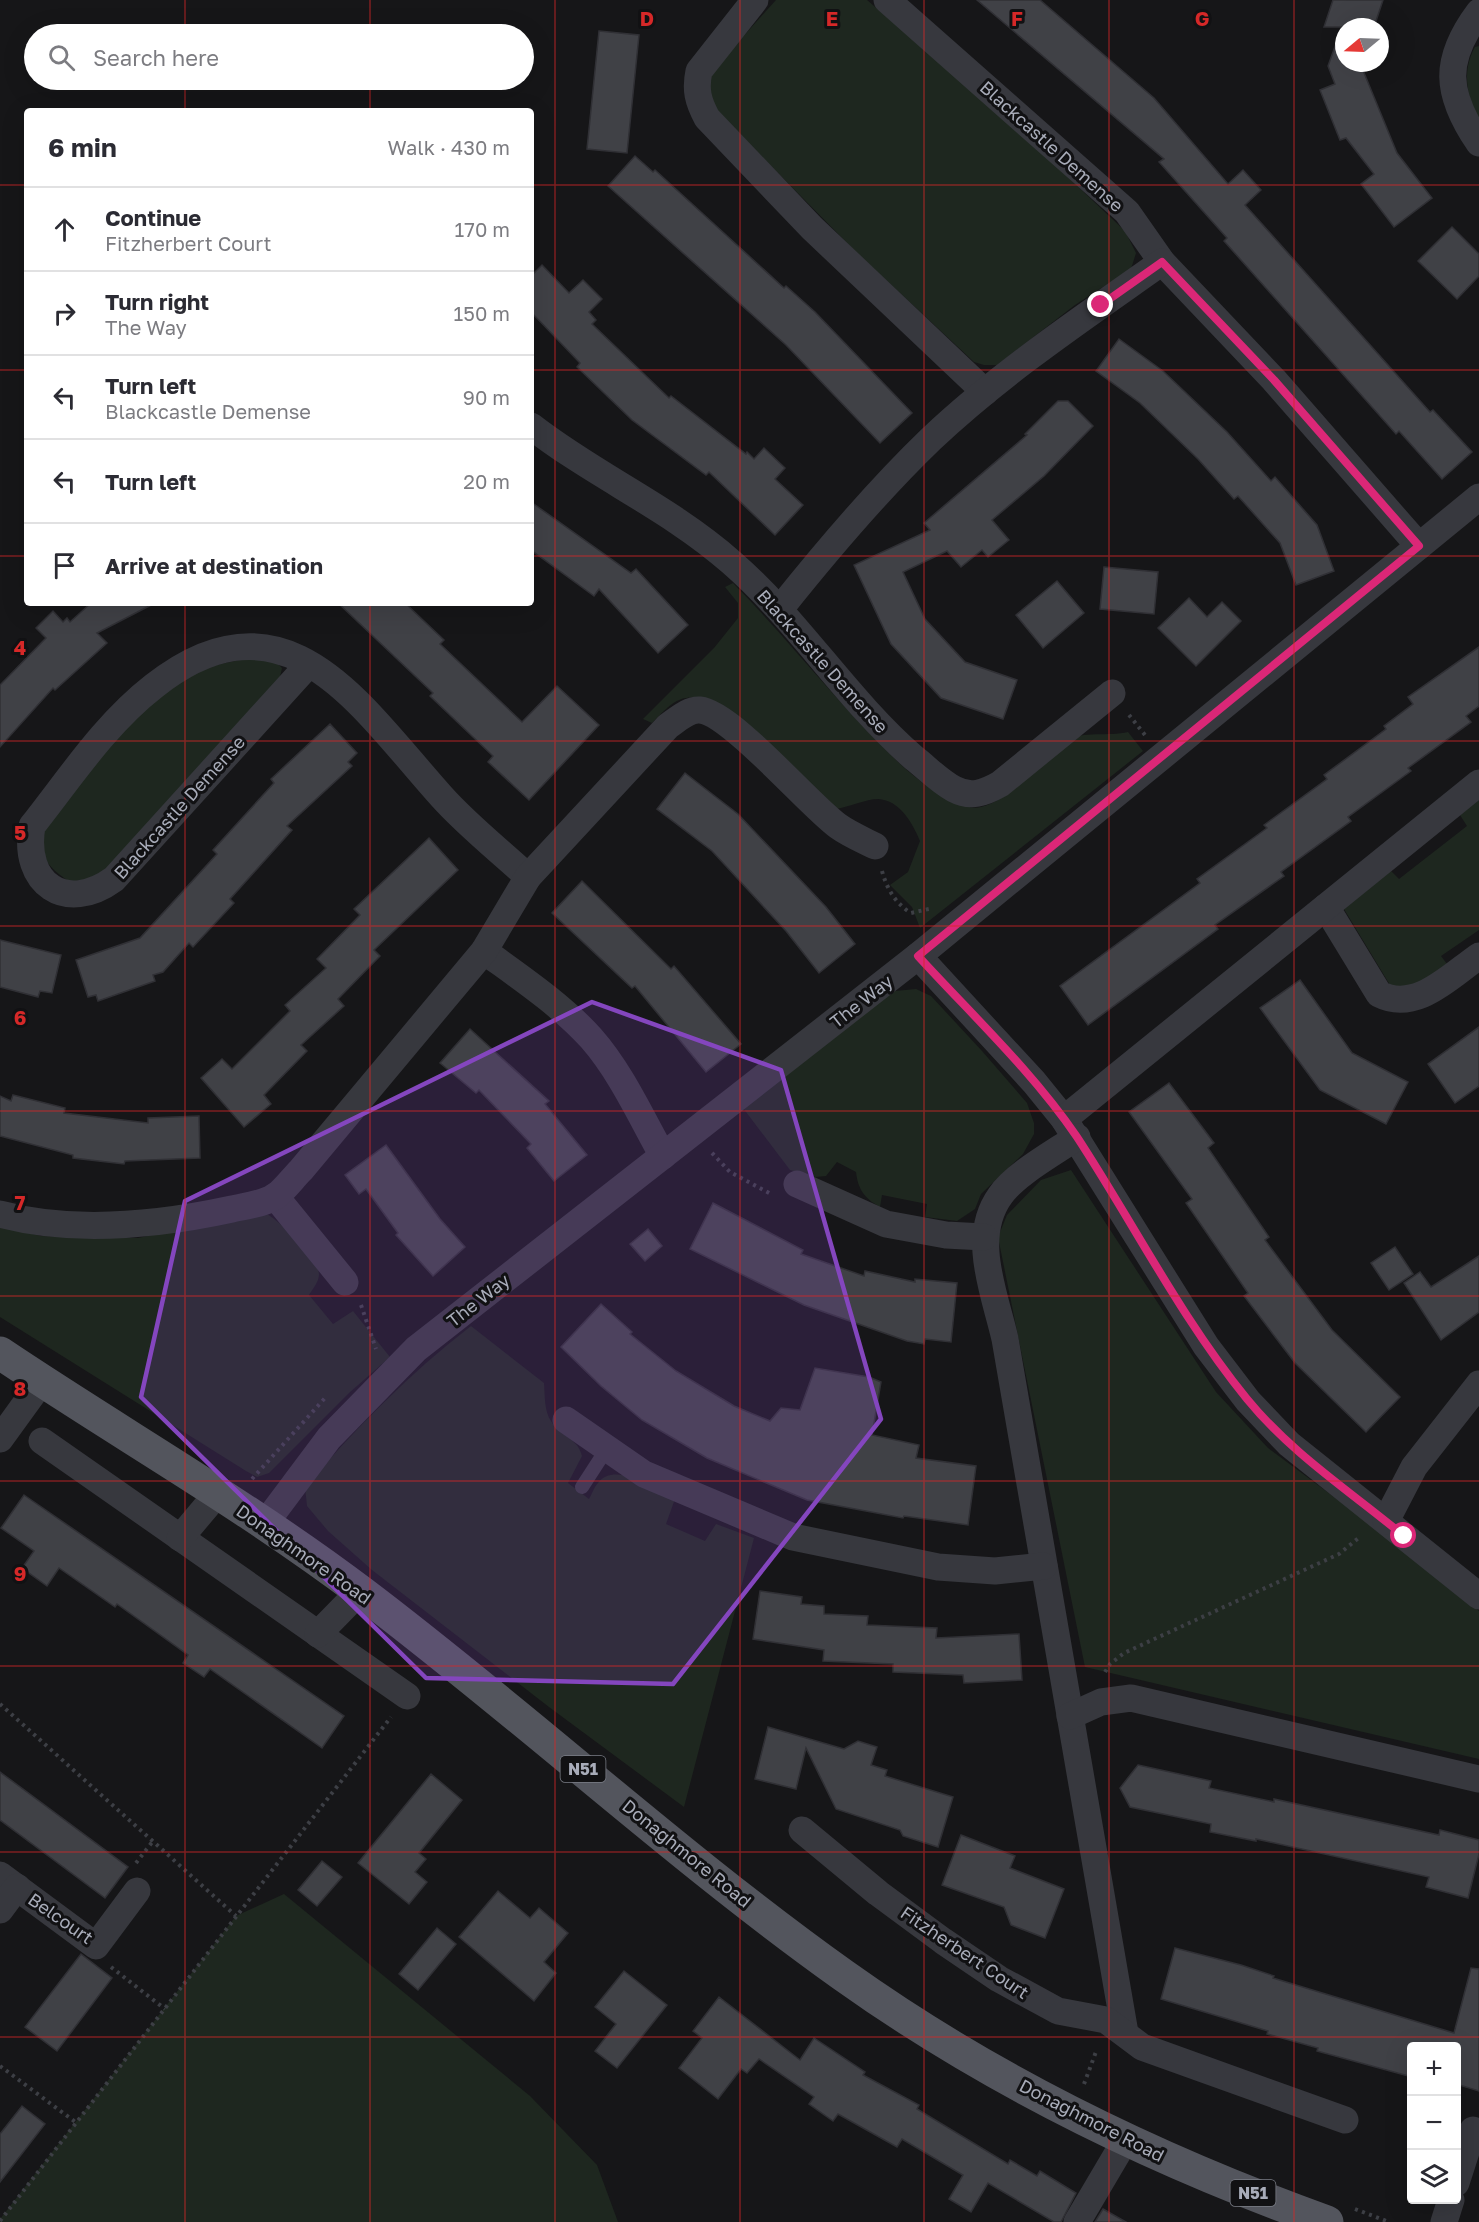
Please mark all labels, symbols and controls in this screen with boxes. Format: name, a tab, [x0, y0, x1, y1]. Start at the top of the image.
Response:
text: D	[640, 6, 654, 30]
text: E	[826, 6, 838, 30]
text: F	[1011, 6, 1023, 30]
text: G	[1195, 6, 1209, 30]
north arrow	[1335, 18, 1389, 72]
search box	[24, 24, 534, 90]
icon: search	[45, 41, 78, 74]
text: Search here	[93, 44, 219, 71]
street label: Blackcastle Demense	[976, 76, 1128, 216]
text: 6 min	[48, 132, 117, 163]
text: Walk · 430 m	[388, 135, 510, 159]
text: Continue	[105, 204, 201, 231]
icon: ahead	[48, 213, 81, 246]
text: 170 m	[455, 217, 510, 241]
text: Fitzherbert Court	[105, 231, 272, 255]
text: Turn right	[105, 288, 209, 315]
route end	[1087, 291, 1113, 317]
icon: right	[48, 297, 81, 330]
text: 150 m	[454, 301, 510, 325]
text: The Way	[105, 315, 187, 339]
text: Turn left	[105, 372, 196, 399]
icon: left	[48, 381, 81, 414]
text: 90 m	[463, 385, 510, 409]
text: Blackcastle Demense	[105, 399, 311, 423]
icon: left	[48, 465, 81, 498]
text: Turn left	[105, 468, 196, 495]
text: 20 m	[463, 469, 510, 493]
icon: arrive	[48, 549, 81, 582]
text: Arrive at destination	[105, 552, 323, 579]
street label: Blackcastle Demense	[753, 585, 893, 737]
text: 4	[14, 635, 26, 659]
street label: Blackcastle Demense	[109, 731, 249, 883]
text: 5	[14, 820, 26, 844]
street label: The Way	[825, 970, 897, 1032]
text: 6	[14, 1005, 26, 1029]
text: 7	[15, 1190, 26, 1214]
street label: The Way	[442, 1269, 514, 1331]
text: 8	[14, 1376, 26, 1400]
street label: Donaghmore Road	[232, 1499, 376, 1609]
route start	[1390, 1522, 1416, 1548]
text: 9	[14, 1561, 26, 1585]
road number: N51	[560, 1756, 606, 1782]
street label: Donaghmore Road	[618, 1794, 756, 1912]
street label: Belcourt	[24, 1888, 98, 1948]
street label: Fitzherbert Court	[897, 1901, 1033, 2003]
map controls	[1407, 2042, 1461, 2204]
button: +	[1407, 2042, 1461, 2096]
street label: Donaghmore Road	[1016, 2074, 1168, 2166]
button: −	[1407, 2096, 1461, 2150]
button: layers	[1407, 2150, 1461, 2204]
road number: N51	[1230, 2180, 1276, 2206]

